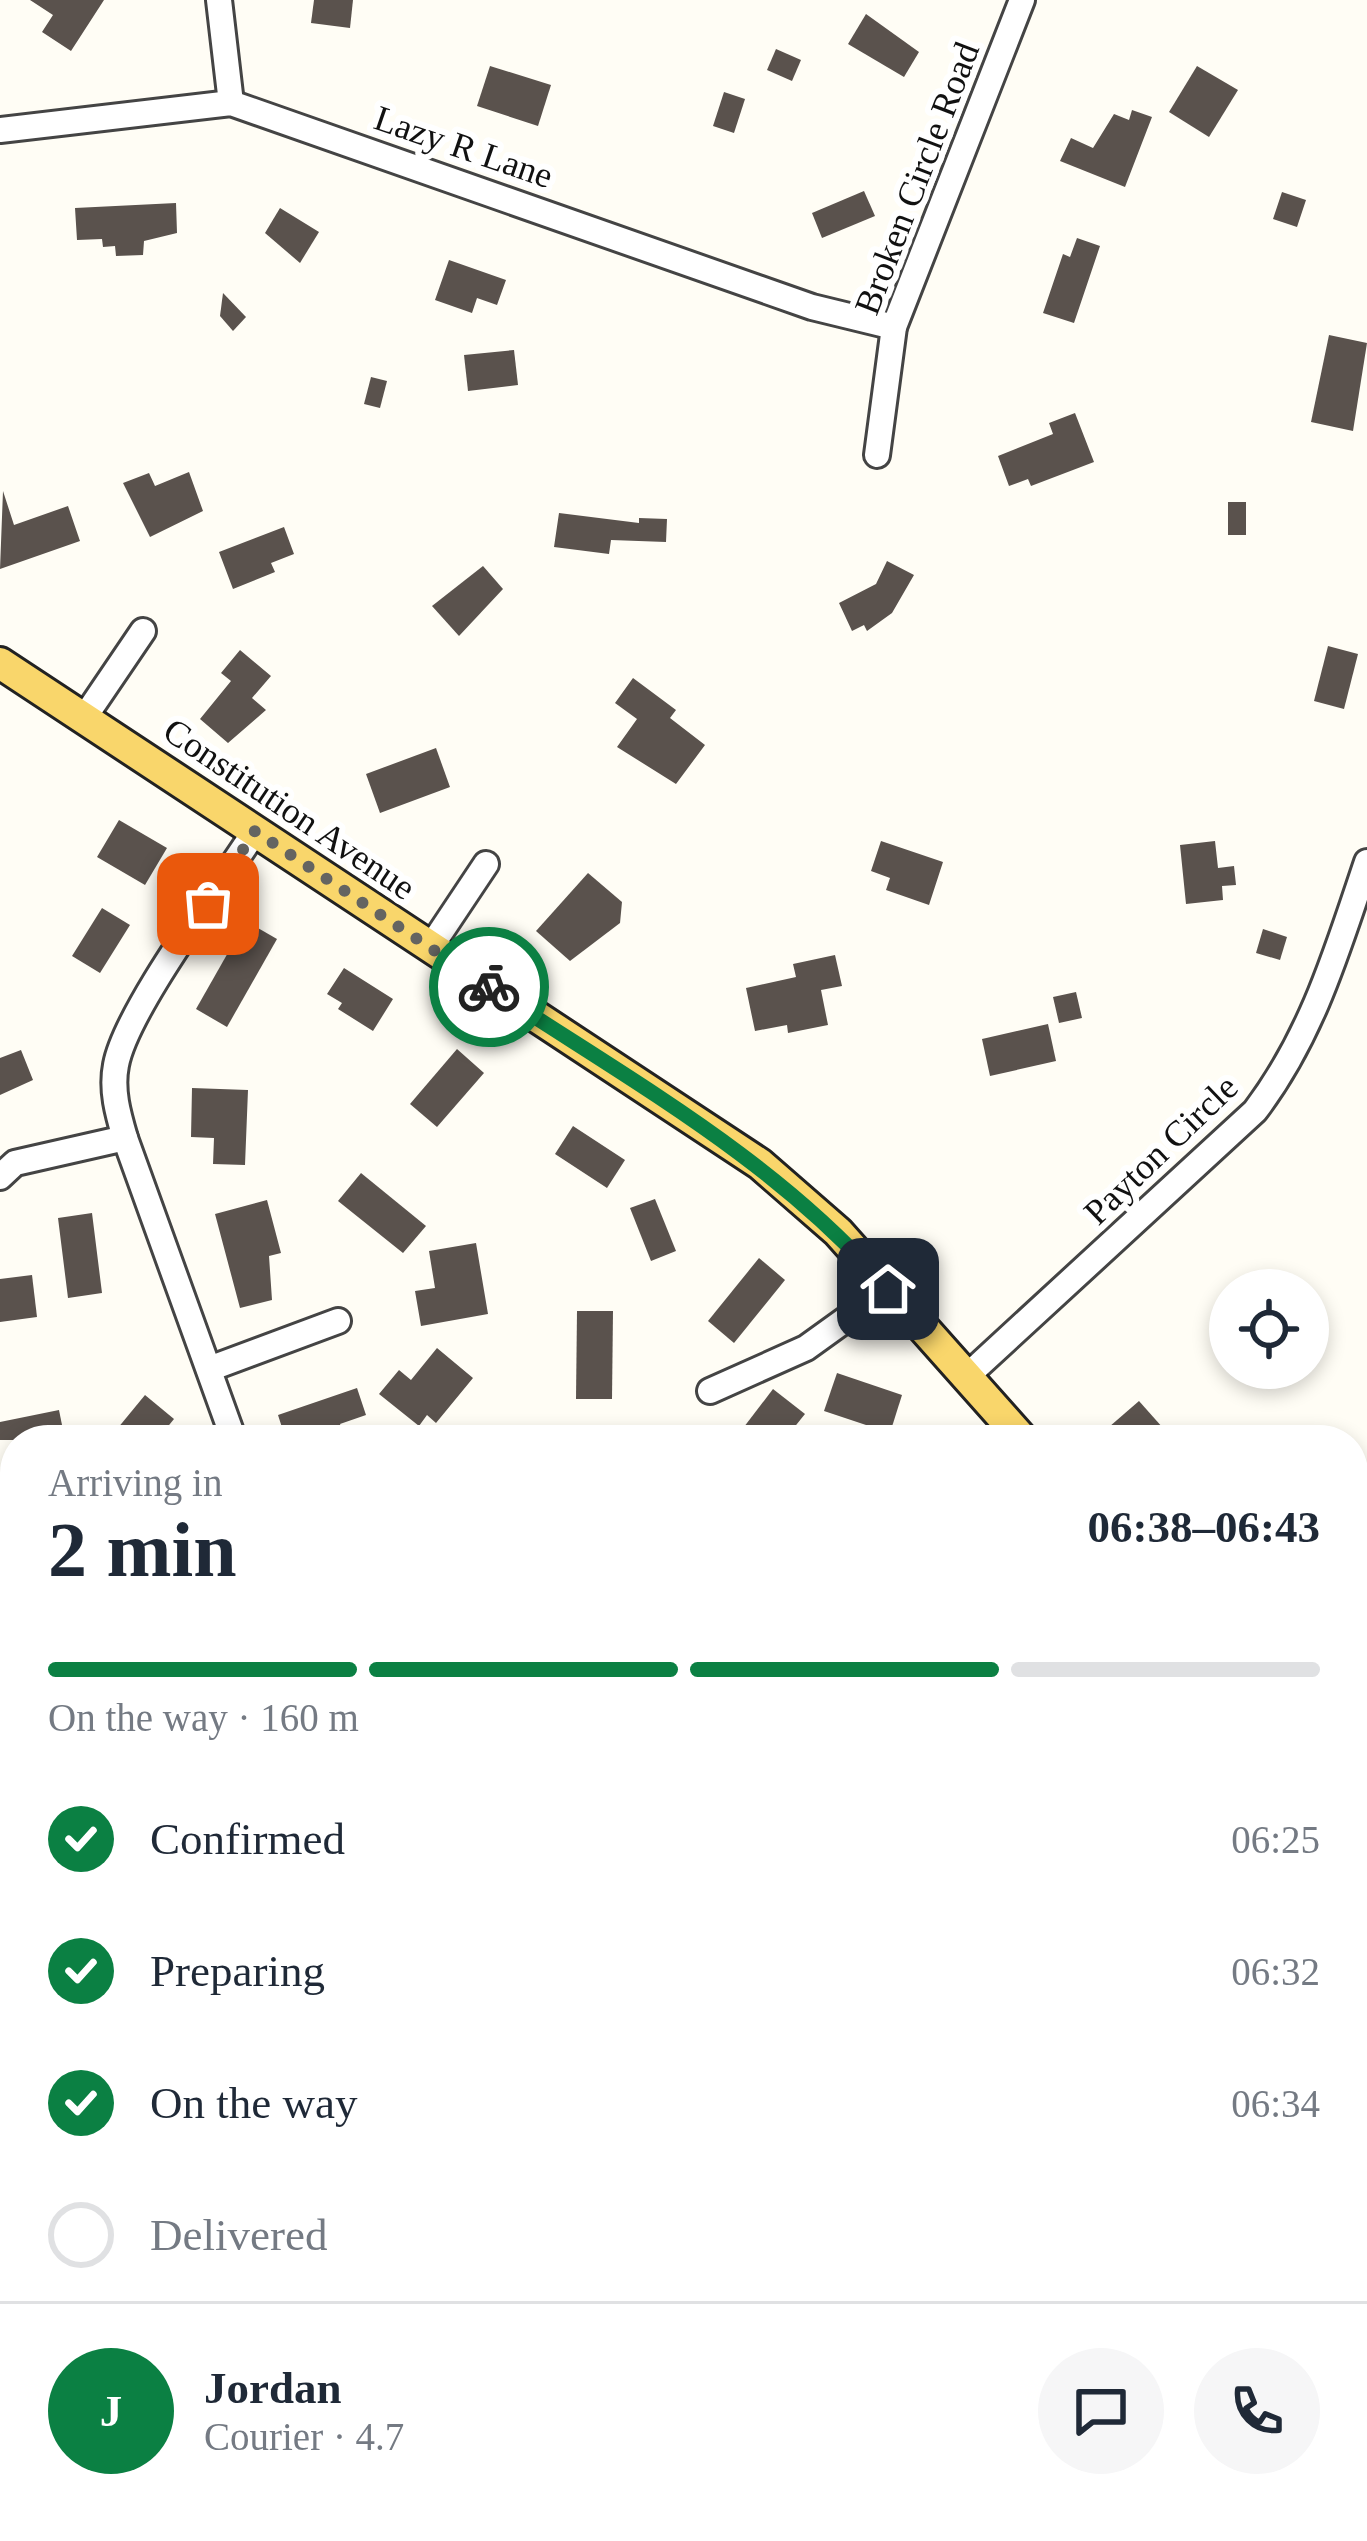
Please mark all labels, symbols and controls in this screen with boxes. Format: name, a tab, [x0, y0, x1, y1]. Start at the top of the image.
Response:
street label: Broken Circle Road	[847, 37, 987, 320]
street label: Lazy R Lane	[369, 98, 558, 196]
street label: Constitution Avenue	[156, 710, 423, 908]
pin	[157, 853, 259, 955]
icon: bag	[175, 871, 241, 937]
courier	[429, 927, 549, 1047]
icon: bike	[456, 954, 522, 1020]
street label: Payton Circle	[1076, 1067, 1245, 1233]
pin	[837, 1238, 939, 1340]
icon: home	[855, 1256, 921, 1322]
map controls	[1209, 1269, 1329, 1389]
button: locate	[1209, 1269, 1329, 1389]
text: Arriving in	[48, 1461, 222, 1504]
text: 06:38–06:43	[1088, 1502, 1320, 1552]
text: 2 min	[48, 1506, 237, 1593]
text: On the way · 160 m	[48, 1696, 359, 1739]
icon: check	[48, 1806, 114, 1872]
text: Confirmed	[150, 1814, 345, 1864]
text: 06:25	[1231, 1818, 1320, 1861]
icon: check	[48, 1938, 114, 2004]
text: Preparing	[150, 1946, 325, 1996]
text: 06:32	[1231, 1950, 1320, 1993]
icon: check	[48, 2070, 114, 2136]
text: On the way	[150, 2078, 357, 2128]
text: 06:34	[1231, 2082, 1320, 2125]
text: Delivered	[150, 2210, 327, 2260]
button: chat	[1038, 2348, 1164, 2474]
button: phone	[1194, 2348, 1320, 2474]
text: Jordan	[204, 2363, 342, 2413]
text: J	[100, 2386, 122, 2436]
text: Courier · 4.7	[204, 2415, 404, 2458]

